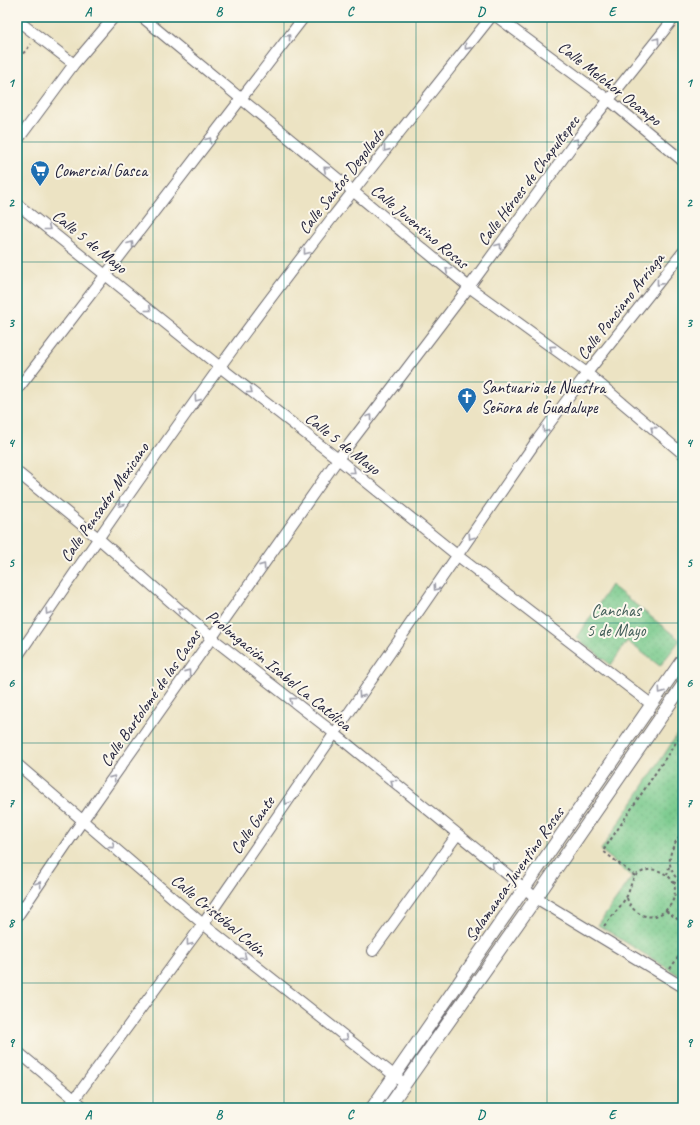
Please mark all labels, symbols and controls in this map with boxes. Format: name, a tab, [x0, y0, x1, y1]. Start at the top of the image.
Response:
text: A	[85, 4, 93, 20]
text: B	[216, 4, 224, 20]
text: C	[347, 4, 355, 20]
text: D	[477, 4, 486, 20]
text: E	[609, 4, 618, 20]
one-way arrow	[284, 35, 291, 42]
street label: Calle Melchor Ocampo	[554, 36, 666, 131]
one-way arrow	[652, 37, 659, 44]
one-way arrow	[464, 43, 471, 50]
text: 1	[8, 75, 16, 91]
text: 1	[686, 75, 694, 91]
street label: Calle Héroes de Chapultepec	[472, 110, 585, 250]
street label: Calle Santos Degollado	[294, 123, 390, 238]
one-way arrow	[205, 138, 212, 145]
one-way arrow	[571, 139, 578, 146]
one-way arrow	[383, 145, 390, 152]
supermarket icon: Comercial Gasca	[29, 159, 51, 187]
place label: Comercial Gasca	[54, 160, 149, 181]
one-way arrow	[324, 166, 331, 173]
street label: Calle Juventino Rosas	[367, 179, 474, 274]
text: 2	[8, 195, 15, 211]
text: 2	[686, 195, 693, 211]
street label: Calle 5 de Mayo	[48, 205, 132, 278]
one-way arrow	[43, 223, 50, 230]
one-way arrow	[126, 241, 133, 248]
one-way arrow	[494, 243, 502, 250]
street label: Calle Ponciano Arriaga	[572, 247, 670, 364]
one-way arrow	[304, 248, 311, 255]
one-way arrow	[445, 267, 452, 274]
one-way arrow	[656, 278, 663, 285]
one-way arrow	[144, 305, 152, 312]
text: 3	[8, 315, 15, 331]
text: 3	[686, 315, 693, 331]
one-way arrow	[549, 345, 556, 352]
place label: Santuario de Nuestra Señora de Guadalupe	[481, 377, 607, 418]
one-way arrow	[246, 386, 253, 393]
church icon: Santuario de Nuestra Señora de Guadalupe	[456, 386, 478, 414]
one-way arrow	[195, 394, 202, 401]
street label: Calle 5 de Mayo	[301, 407, 385, 480]
one-way arrow	[365, 414, 373, 421]
one-way arrow	[542, 425, 549, 432]
one-way arrow	[650, 426, 658, 433]
text: 4	[8, 435, 16, 451]
text: 4	[686, 435, 694, 451]
street label: Calle Pensador Mexicano	[55, 438, 154, 566]
one-way arrow	[348, 466, 355, 473]
one-way arrow	[119, 500, 126, 507]
one-way arrow	[468, 533, 476, 540]
text: 5	[8, 555, 15, 571]
text: 5	[686, 555, 693, 571]
one-way arrow	[258, 563, 265, 570]
one-way arrow	[434, 584, 441, 591]
park label: Canchas 5 de Mayo	[587, 600, 646, 641]
street label: Prolongación Isabel La Católica	[202, 605, 356, 736]
one-way arrow	[46, 607, 53, 614]
one-way arrow	[177, 607, 185, 614]
street label: Calle Bartolomé de las Casas	[95, 625, 206, 771]
one-way arrow	[183, 669, 190, 676]
text: 6	[8, 675, 15, 691]
text: 6	[686, 675, 693, 691]
one-way arrow	[659, 686, 666, 693]
one-way arrow	[358, 691, 366, 698]
one-way arrow	[289, 698, 296, 705]
one-way arrow	[108, 775, 115, 782]
one-way arrow	[390, 780, 398, 787]
street label: Calle Gante	[226, 791, 280, 858]
text: 7	[8, 795, 15, 811]
text: 7	[686, 795, 693, 811]
one-way arrow	[284, 798, 292, 805]
street label: Salamanca-Juventino Rosas	[460, 801, 570, 946]
one-way arrow	[108, 841, 115, 848]
one-way arrow	[491, 862, 498, 869]
street label: Calle Cristóbal Colón	[167, 869, 272, 962]
one-way arrow	[34, 882, 41, 889]
text: 8	[8, 915, 16, 931]
text: 8	[686, 915, 694, 931]
one-way arrow	[187, 939, 194, 946]
one-way arrow	[239, 952, 246, 959]
one-way arrow	[341, 1033, 348, 1040]
text: 9	[8, 1035, 15, 1051]
text: 9	[686, 1035, 693, 1051]
text: A	[85, 1107, 93, 1123]
text: B	[216, 1107, 224, 1123]
text: C	[347, 1107, 355, 1123]
text: D	[477, 1107, 486, 1123]
text: E	[609, 1107, 618, 1123]

